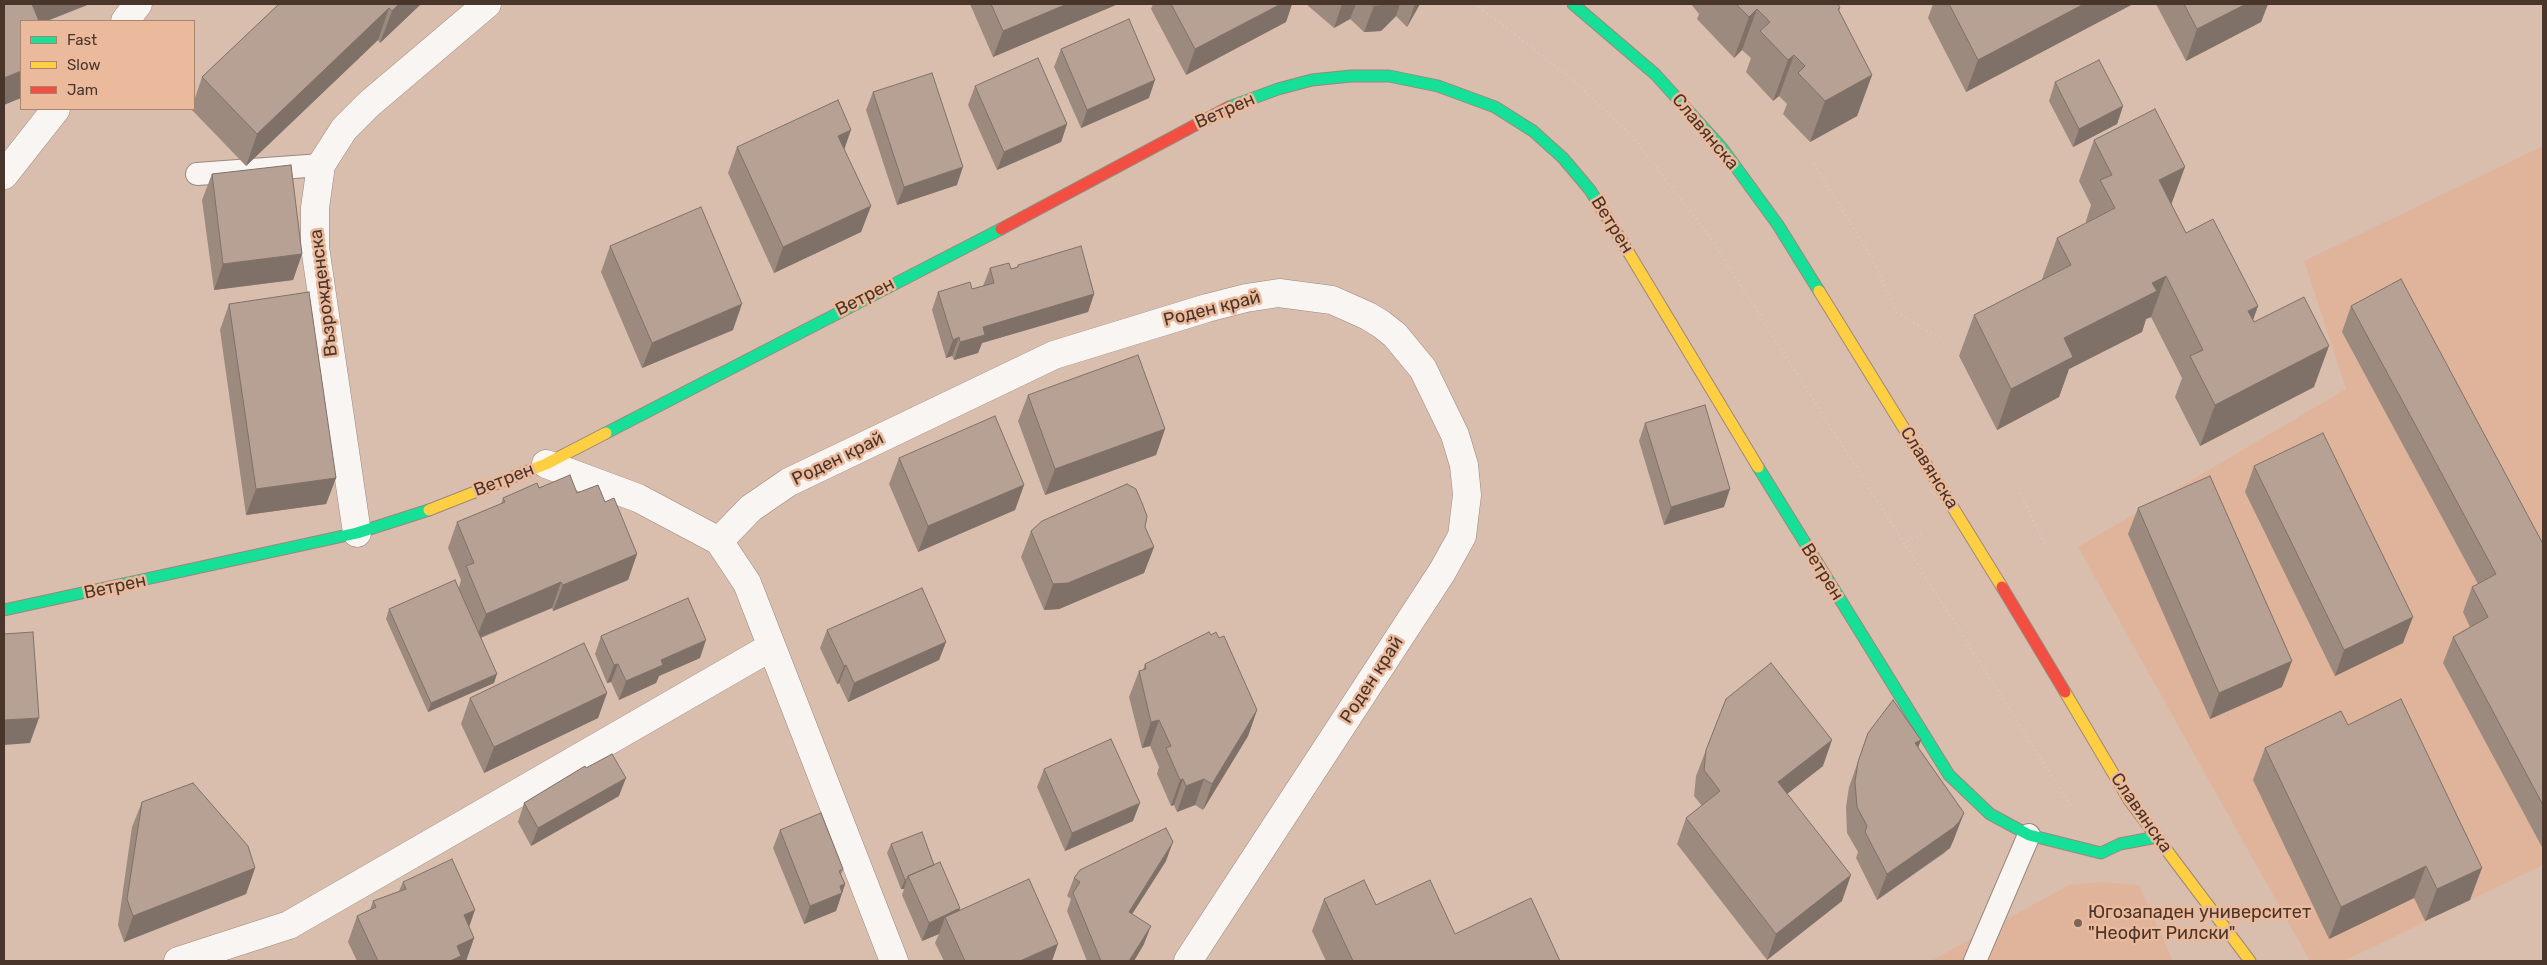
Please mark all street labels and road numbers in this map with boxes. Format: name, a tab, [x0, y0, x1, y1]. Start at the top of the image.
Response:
street label: Ветрен	[1192, 88, 1258, 134]
street label: Славянска	[1667, 90, 1743, 174]
street label: Ветрен	[1586, 193, 1638, 257]
street label: Възрожденска	[305, 228, 343, 358]
street label: Ветрен	[832, 273, 898, 321]
street label: Роден край	[1161, 286, 1263, 332]
street label: Славянска	[1895, 423, 1963, 513]
street label: Роден край	[789, 428, 887, 490]
street label: Ветрен	[471, 459, 537, 501]
street label: Ветрен	[1796, 540, 1848, 604]
street label: Ветрен	[82, 570, 148, 604]
street label: Роден край	[1336, 632, 1408, 728]
street label: Славянска	[2106, 769, 2176, 857]

